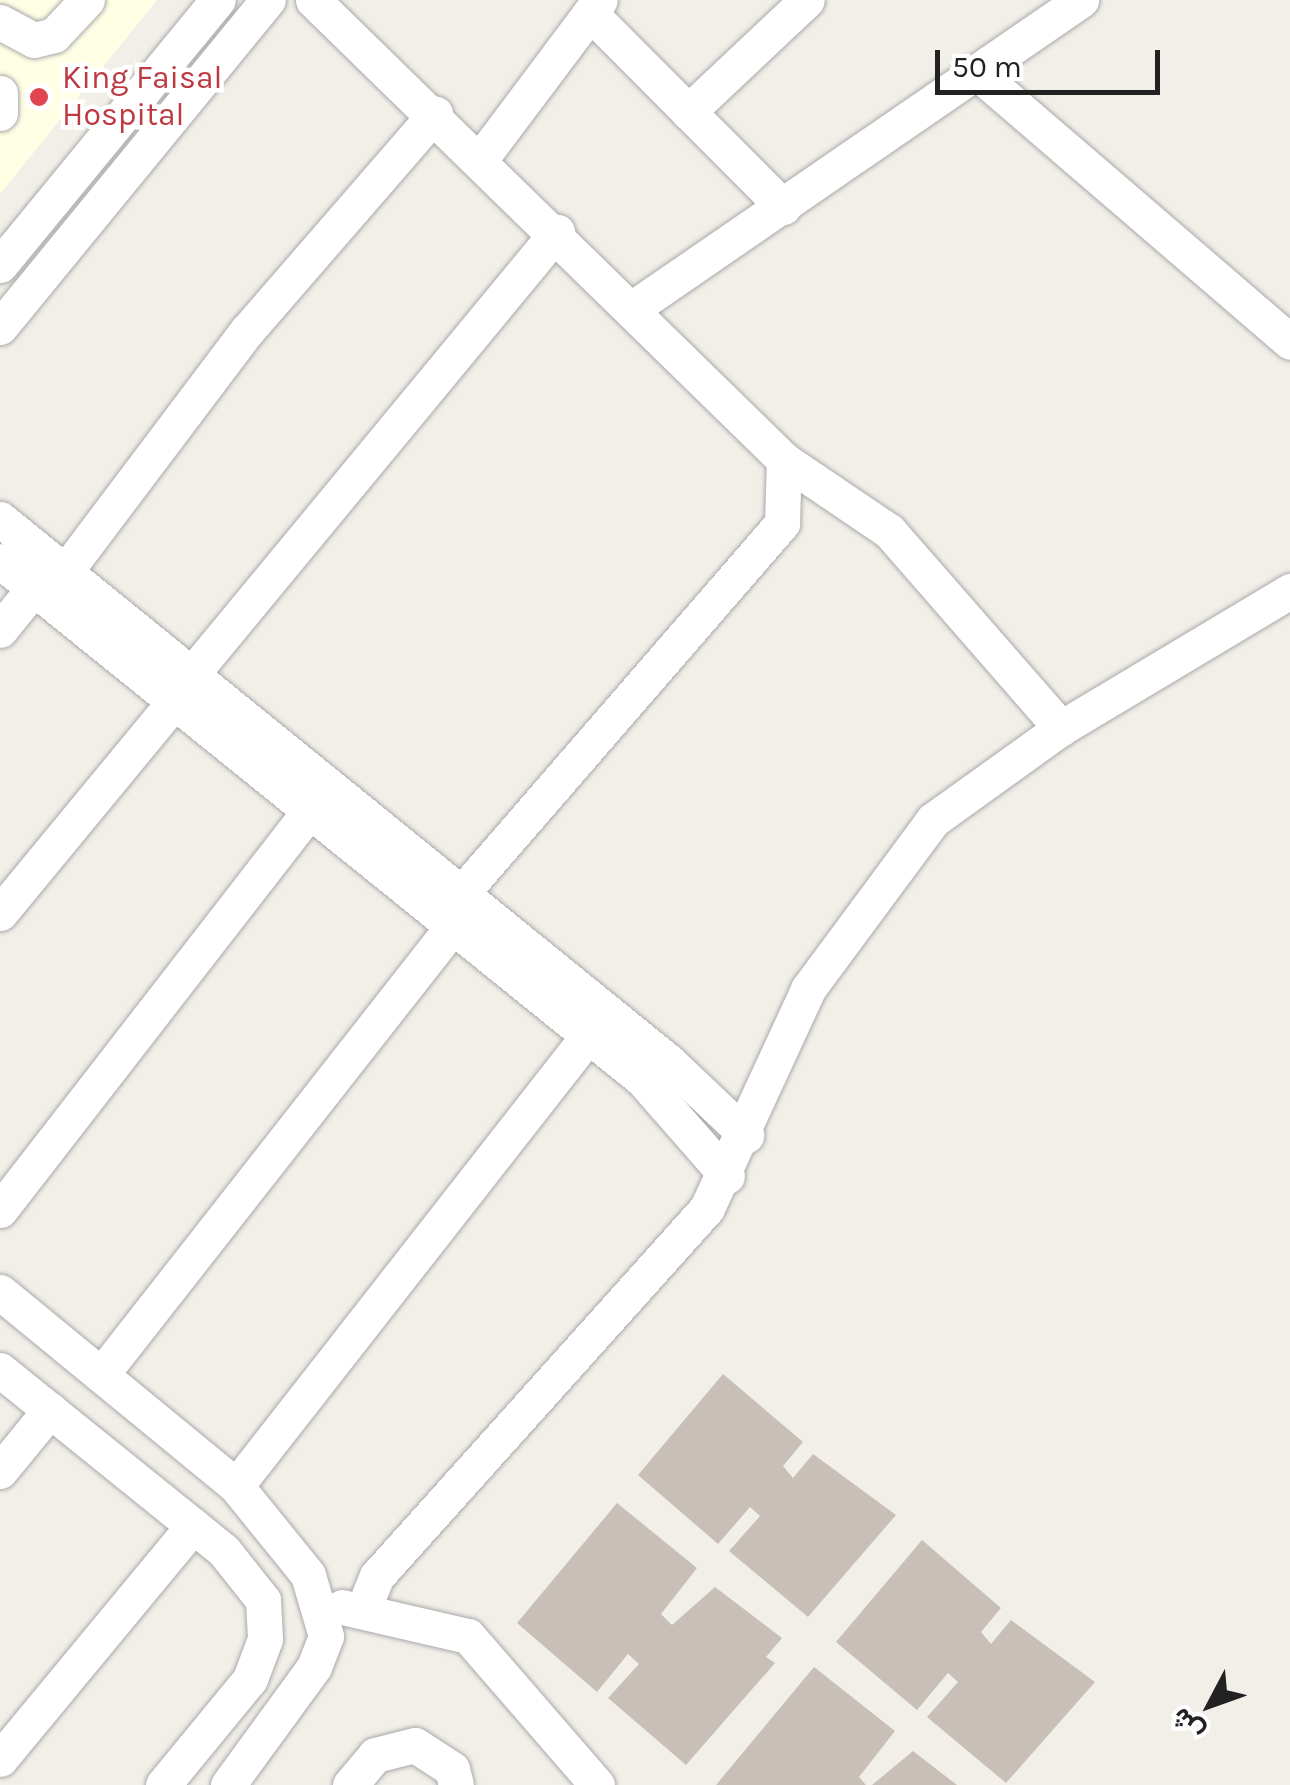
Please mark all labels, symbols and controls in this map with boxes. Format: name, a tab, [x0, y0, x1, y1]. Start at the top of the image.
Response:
scale bar	[940, 30, 1165, 92]
text: 50 m	[952, 49, 1022, 85]
place label: King Faisal Hospital	[62, 60, 222, 135]
marker: King Faisal Hospital	[26, 84, 52, 110]
north arrow	[1160, 1655, 1260, 1755]
text: ش	[1163, 1701, 1210, 1749]

